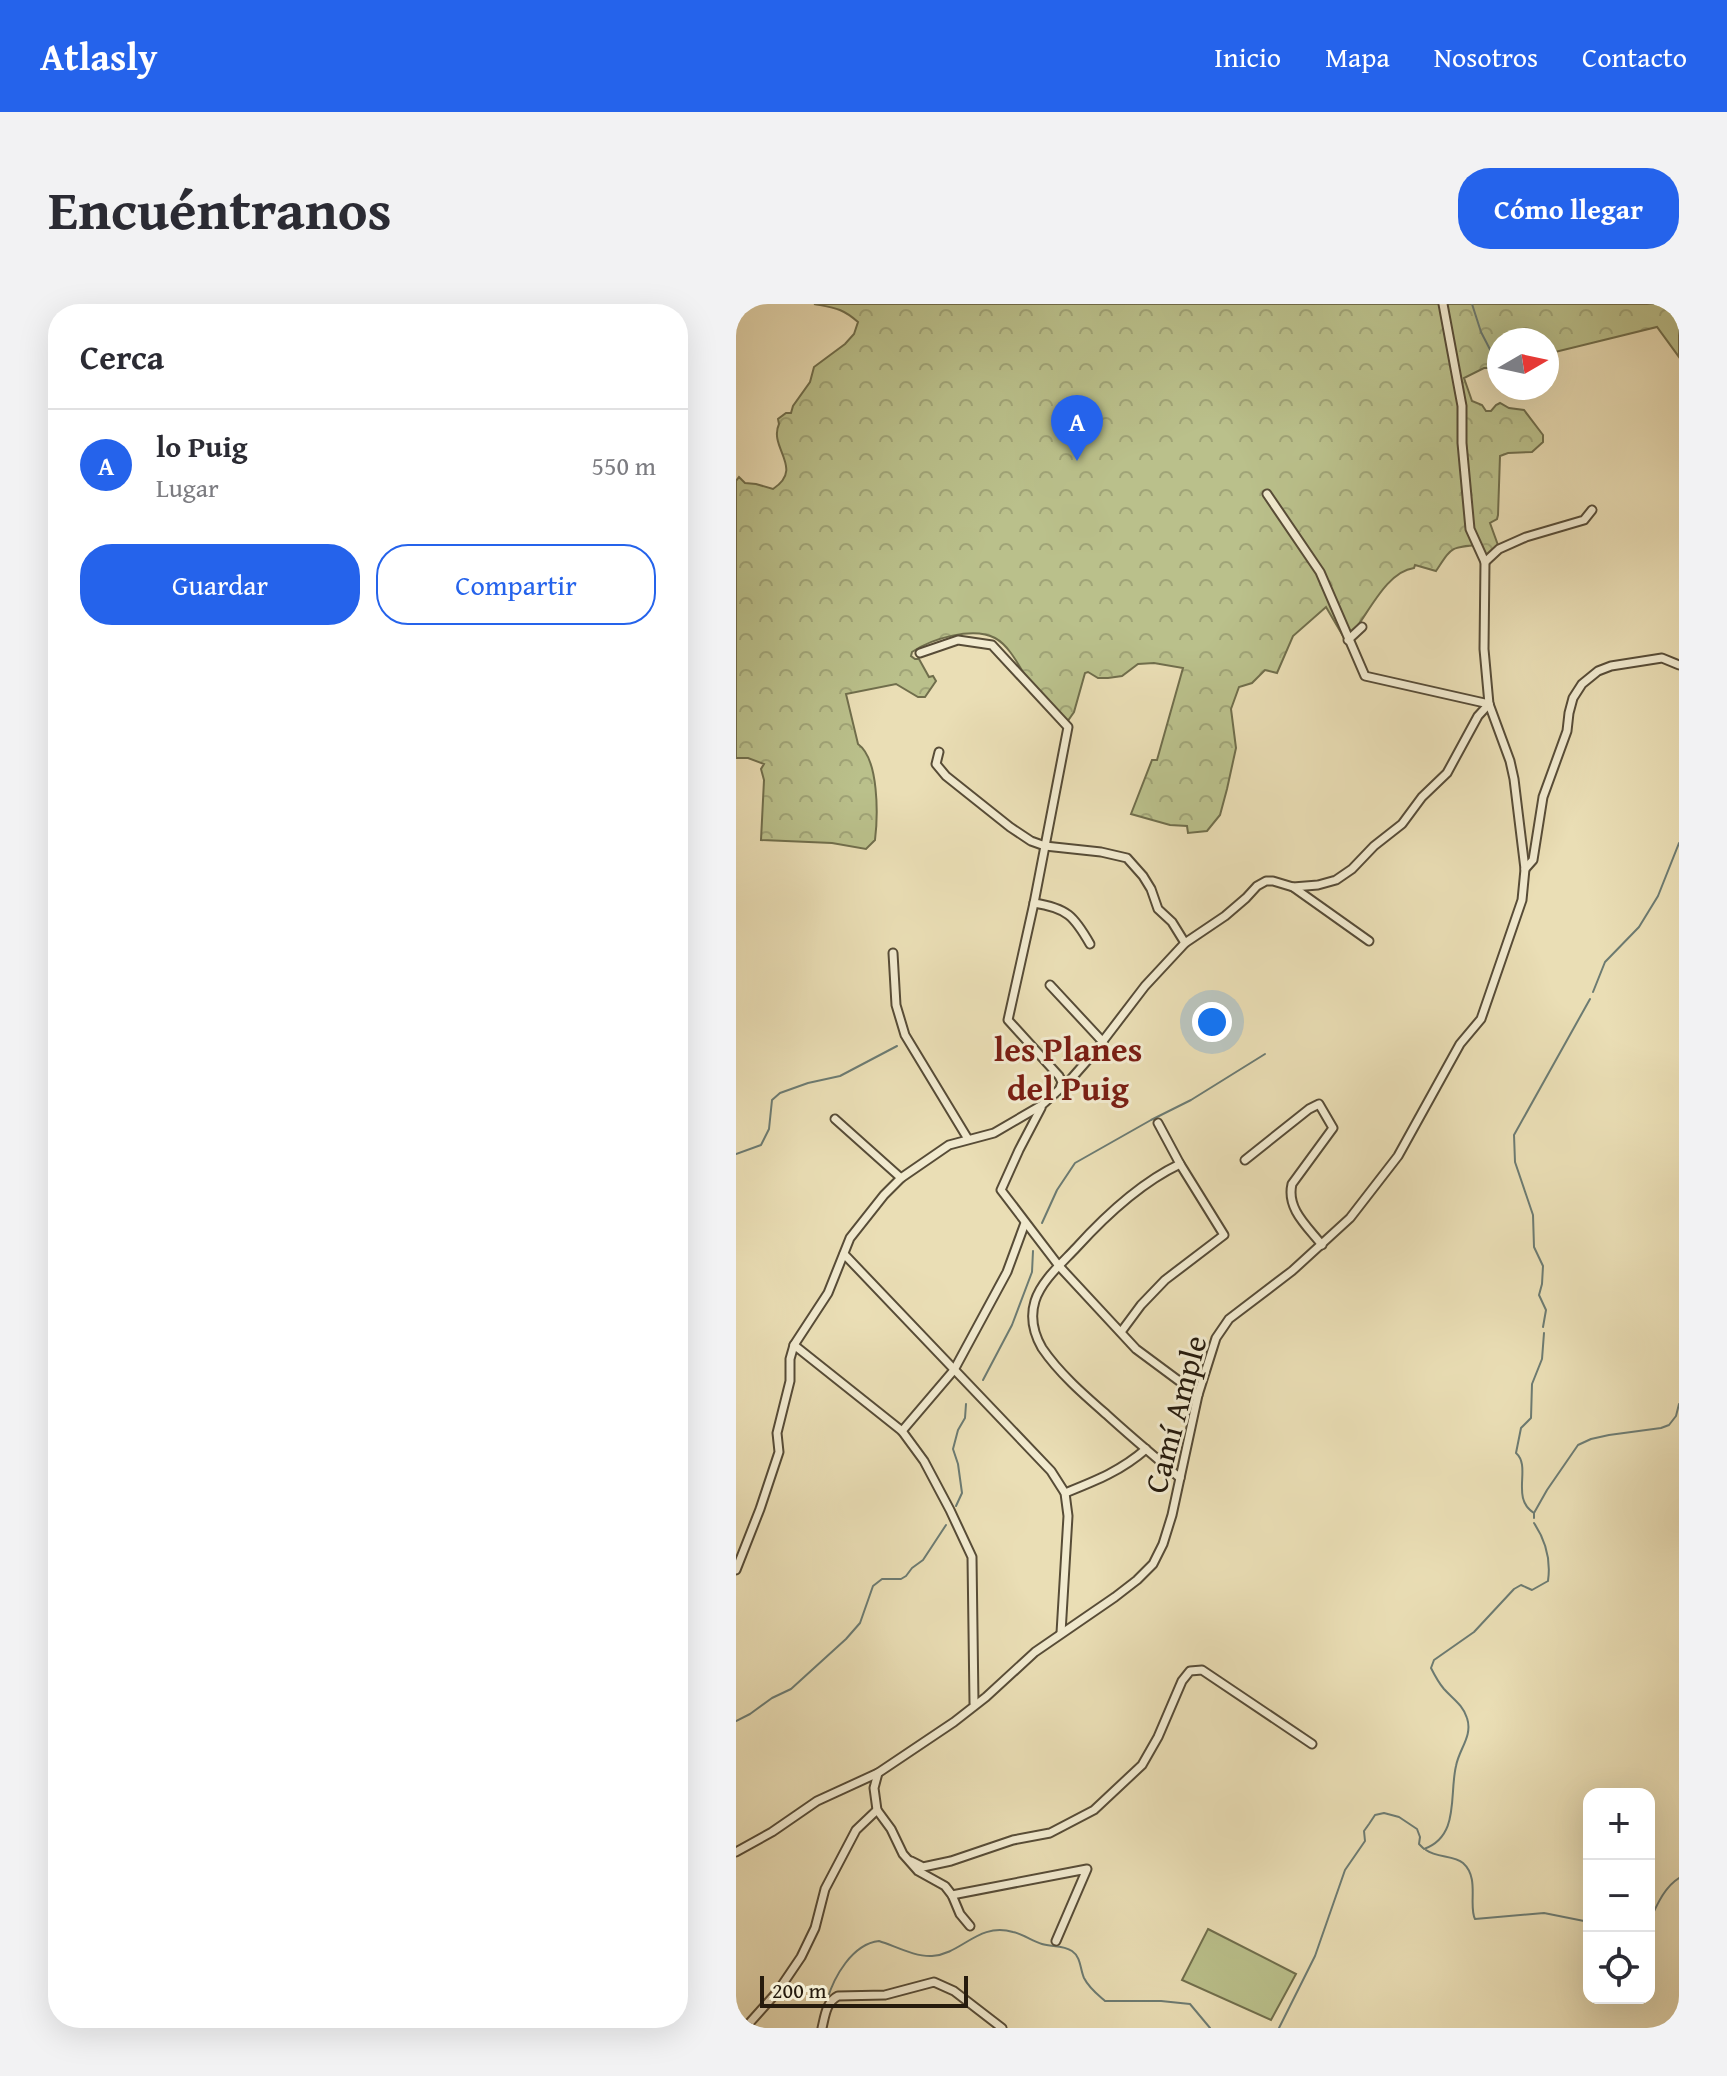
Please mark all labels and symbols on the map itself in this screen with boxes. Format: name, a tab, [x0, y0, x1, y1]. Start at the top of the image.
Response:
north arrow	[1487, 328, 1559, 400]
pin: A	[1051, 395, 1103, 461]
your location	[1192, 1002, 1232, 1042]
district label: les Planes del Puig	[994, 1024, 1142, 1112]
street label: Camí Ample	[1131, 1330, 1219, 1498]
scale bar	[760, 1972, 968, 2008]

